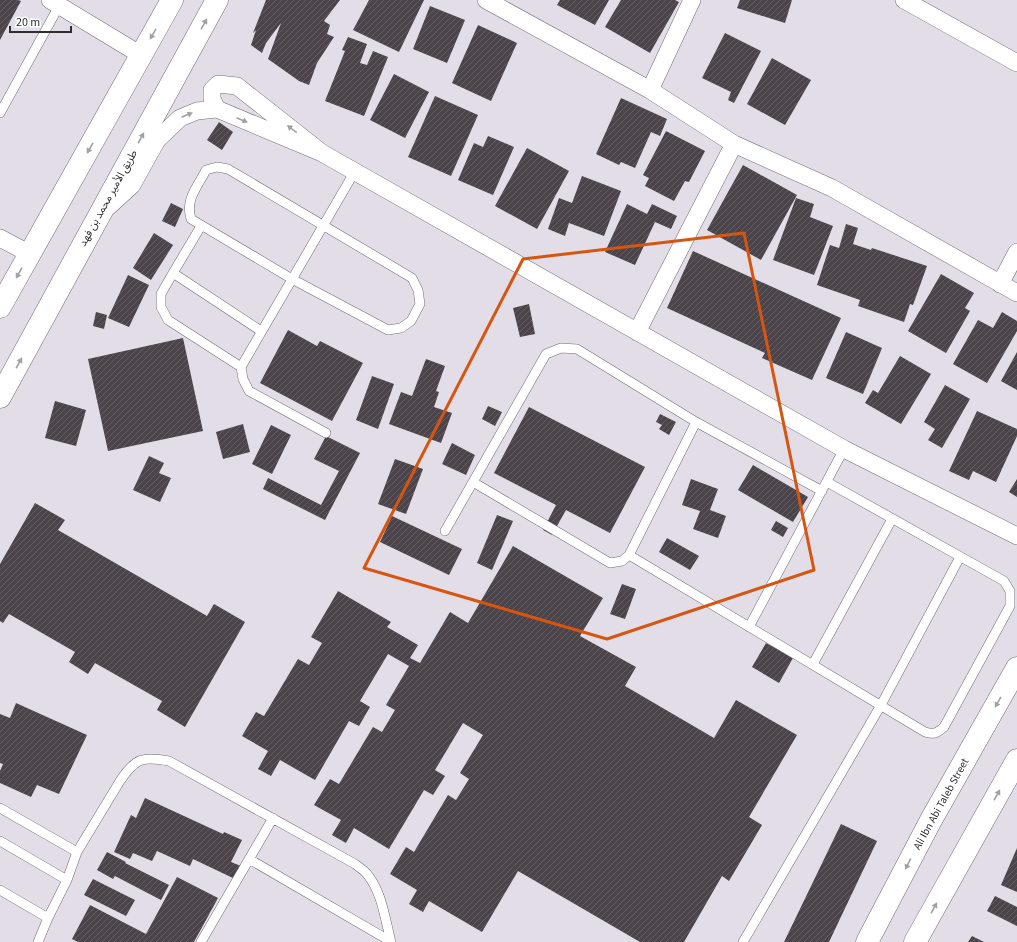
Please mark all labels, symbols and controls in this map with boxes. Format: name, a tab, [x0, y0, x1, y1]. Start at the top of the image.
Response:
scale bar	[10, 8, 71, 34]
text: 20 m	[16, 14, 40, 31]
one-way arrow	[200, 18, 207, 30]
one-way arrow	[149, 28, 156, 40]
one-way arrow	[181, 112, 193, 118]
one-way arrow	[237, 117, 249, 123]
one-way arrow	[286, 125, 297, 133]
one-way arrow	[138, 132, 145, 144]
one-way arrow	[86, 142, 93, 154]
street label: طريق الأمير محمد بن فهد	[75, 147, 141, 249]
one-way arrow	[15, 267, 22, 279]
one-way arrow	[15, 357, 22, 368]
one-way arrow	[994, 696, 1001, 708]
street label: Ali Ibn Abi Taleb Street	[910, 755, 973, 853]
one-way arrow	[994, 789, 1001, 801]
one-way arrow	[905, 859, 911, 870]
one-way arrow	[930, 902, 937, 914]

